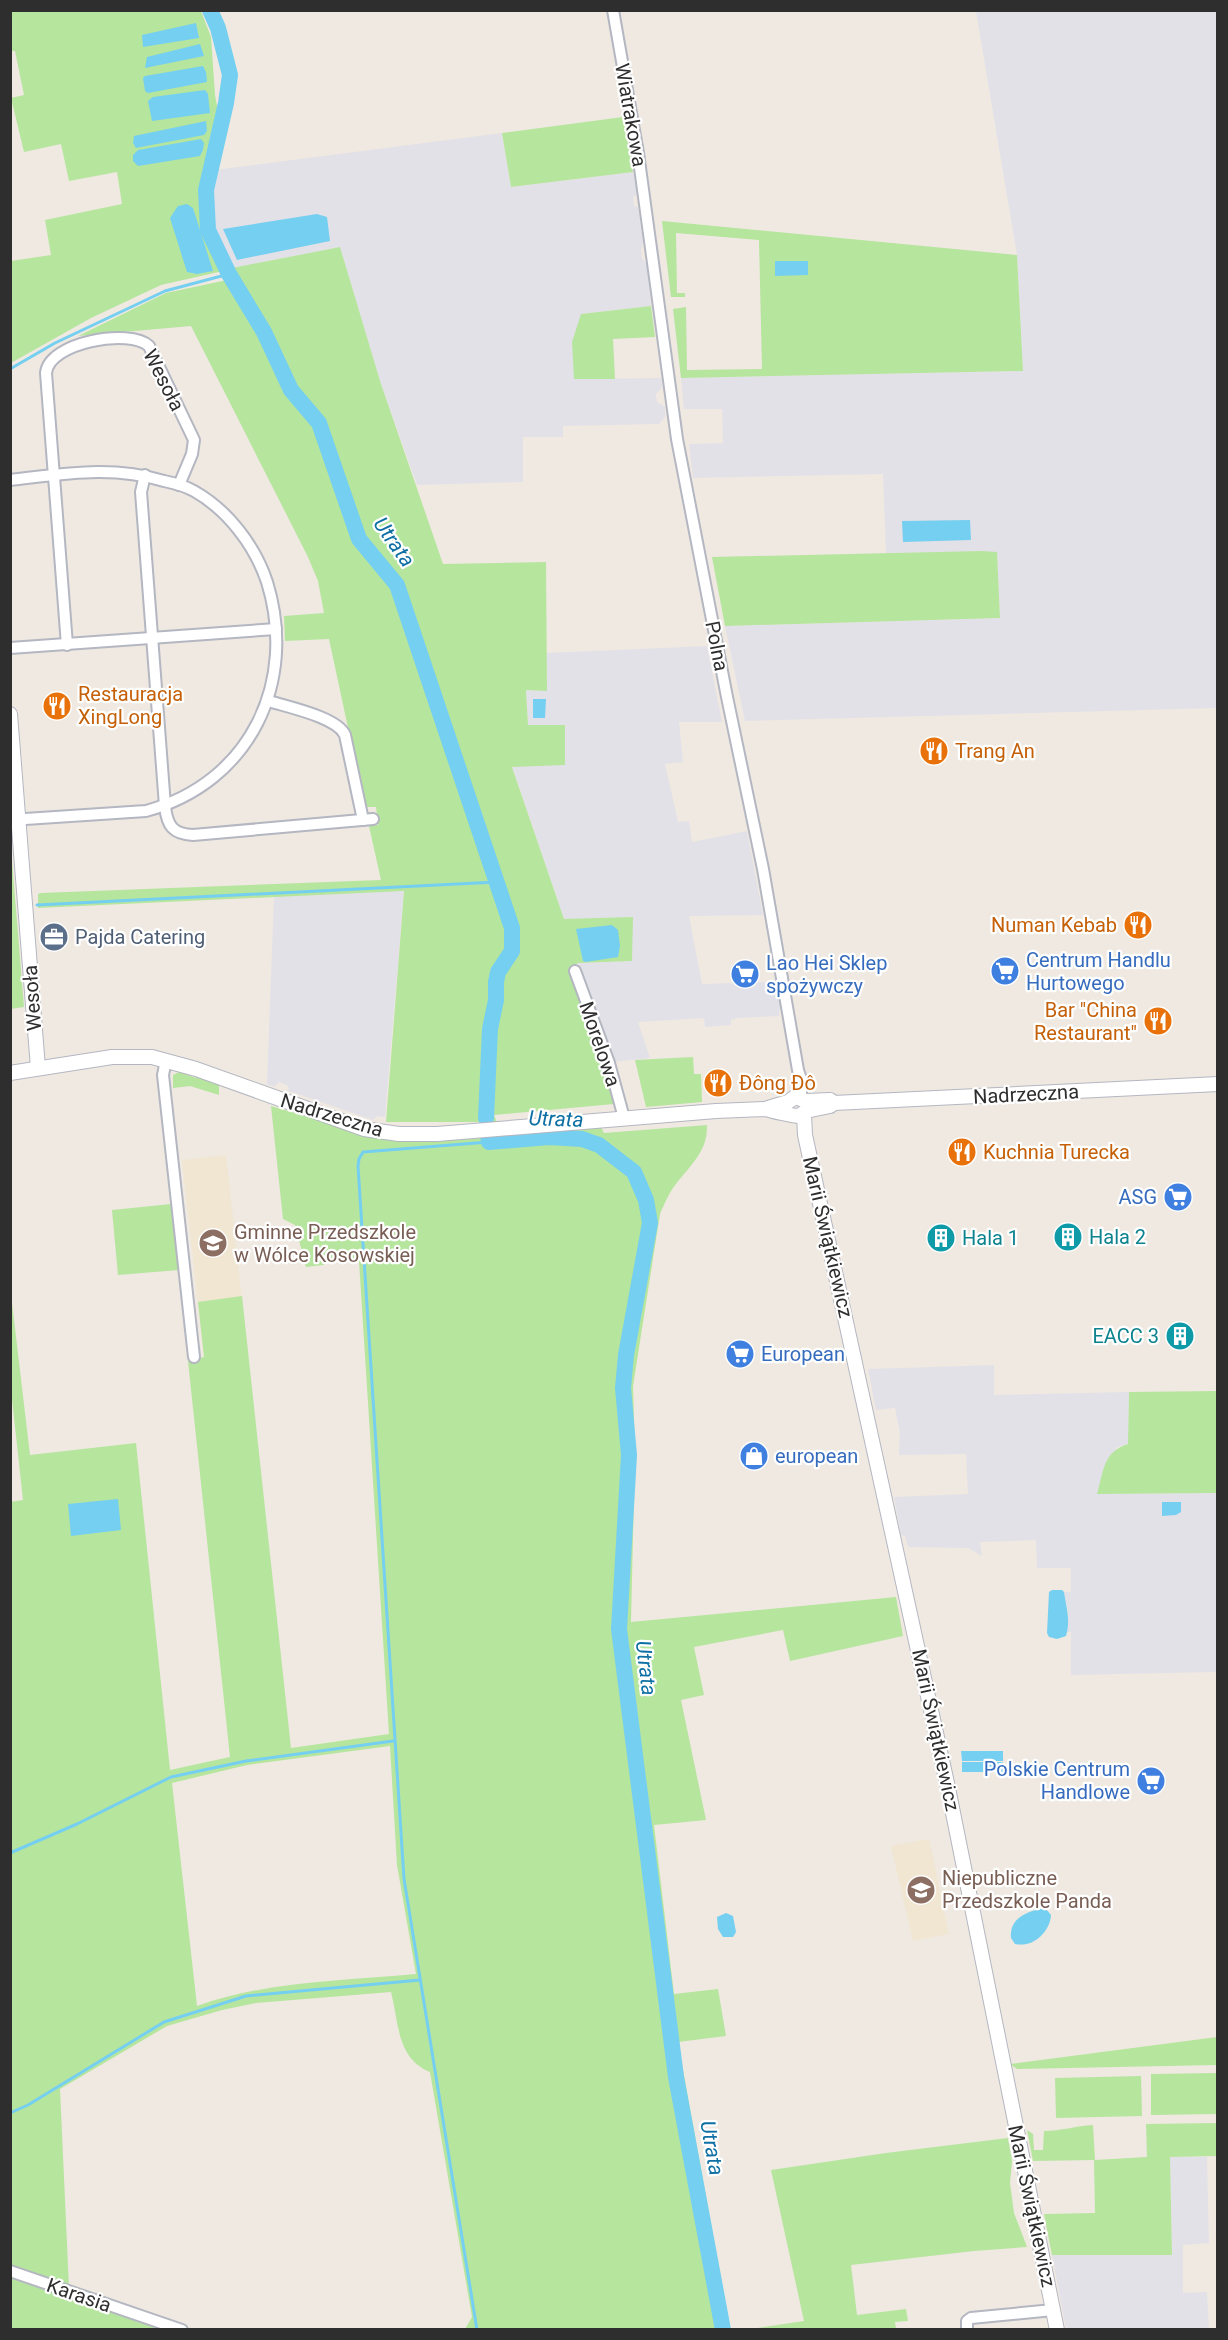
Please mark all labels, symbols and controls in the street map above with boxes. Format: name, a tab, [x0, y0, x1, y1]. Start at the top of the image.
street label: Wiatrakowa	[610, 61, 652, 169]
street label: Wesoła	[138, 345, 190, 415]
water label: Utrata	[368, 513, 420, 571]
street label: Polna	[700, 619, 734, 673]
place label: Restauracja XingLong	[78, 682, 183, 729]
restaurant icon: Restauracja XingLong	[41, 690, 73, 722]
restaurant icon: Trang An	[918, 735, 950, 767]
place label: Trang An	[955, 739, 1035, 763]
restaurant icon: Numan Kebab	[1122, 909, 1154, 941]
place label: Numan Kebab	[991, 913, 1117, 937]
office icon: Pajda Catering	[38, 921, 70, 953]
place label: Pajda Catering	[75, 925, 205, 949]
place label: Centrum Handlu Hurtowego	[1026, 948, 1171, 995]
place label: Lao Hei Sklep spożywczy	[766, 951, 887, 998]
supermarket icon: Centrum Handlu Hurtowego	[989, 955, 1021, 987]
supermarket icon: Lao Hei Sklep spożywczy	[729, 958, 761, 990]
street label: Wesoła	[18, 964, 46, 1032]
street label: Morelowa	[574, 998, 626, 1090]
place label: Bar "China Restaurant"	[1034, 998, 1137, 1045]
restaurant icon: Bar "China Restaurant"	[1142, 1005, 1174, 1037]
restaurant icon: Đông Đô	[702, 1067, 734, 1099]
place label: Đông Đô	[739, 1071, 816, 1095]
street label: Nadrzeczna	[972, 1079, 1080, 1109]
street label: Nadrzeczna	[278, 1088, 386, 1142]
water label: Utrata	[528, 1106, 584, 1132]
restaurant icon: Kuchnia Turecka	[946, 1136, 978, 1168]
place label: Kuchnia Turecka	[983, 1140, 1130, 1164]
street label: Marii Świątkiewicz	[798, 1154, 858, 1320]
supermarket icon: ASG	[1162, 1181, 1194, 1213]
place label: ASG	[1118, 1185, 1157, 1209]
place label: Gminne Przedszkole w Wólce Kosowskiej	[234, 1220, 416, 1267]
building icon: Hala 2	[1052, 1221, 1084, 1253]
building icon: Hala 1	[925, 1222, 957, 1254]
place label: Hala 2	[1089, 1225, 1146, 1249]
place label: Hala 1	[962, 1226, 1019, 1250]
school or university icon: Gminne Przedszkole w Wólce Kosowskiej	[197, 1227, 229, 1259]
building icon: EACC 3	[1164, 1320, 1196, 1352]
place label: EACC 3	[1092, 1324, 1159, 1348]
supermarket icon: European	[724, 1338, 756, 1370]
place label: European	[761, 1342, 845, 1366]
shop icon: european	[738, 1440, 770, 1472]
place label: european	[775, 1444, 858, 1468]
water label: Utrata	[631, 1639, 661, 1697]
street label: Marii Świątkiewicz	[907, 1647, 965, 1813]
place label: Polskie Centrum Handlowe	[984, 1757, 1130, 1804]
supermarket icon: Polskie Centrum Handlowe	[1135, 1765, 1167, 1797]
place label: Niepubliczne Przedszkole Panda	[942, 1866, 1112, 1913]
school or university icon: Niepubliczne Przedszkole Panda	[905, 1874, 937, 1906]
water label: Utrata	[695, 2119, 729, 2177]
street label: Marii Świątkiewicz	[1003, 2123, 1061, 2289]
street label: Karasia	[44, 2273, 114, 2317]

